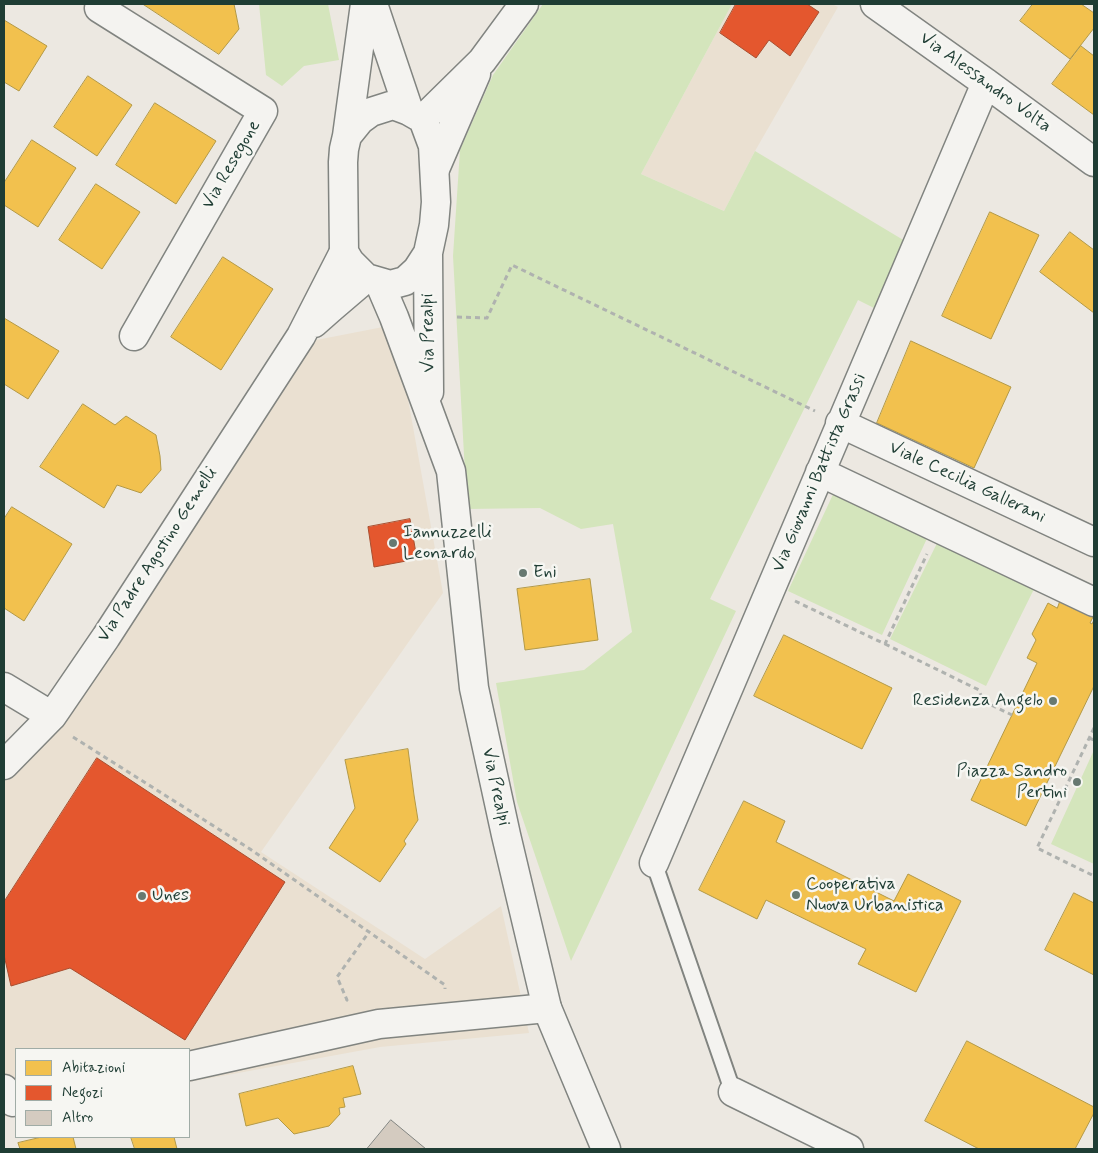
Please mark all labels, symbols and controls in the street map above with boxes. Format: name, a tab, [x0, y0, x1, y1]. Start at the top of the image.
street label: Via Alessandro Volta	[915, 28, 1055, 138]
street label: Via Resegone	[198, 117, 266, 213]
street label: Via Prealpi	[418, 293, 440, 373]
street label: Via Giovanni Battista Grassi	[768, 370, 872, 576]
street label: Viale Cecilia Gallerani	[885, 437, 1049, 529]
street label: Via Padre Agostino Gemelli	[93, 464, 223, 646]
place label: Iannuzzelli Leonardo	[403, 522, 492, 564]
marker: Iannuzzelli Leonardo	[387, 537, 399, 549]
place label: Eni	[533, 562, 557, 584]
marker: Eni	[517, 567, 529, 579]
place label: Residenza Angelo	[913, 690, 1043, 712]
marker: Residenza Angelo	[1047, 695, 1059, 707]
street label: Via Prealpi	[476, 746, 514, 828]
place label: Piazza Sandro Pertini	[957, 761, 1067, 804]
marker: Piazza Sandro Pertini	[1071, 776, 1083, 788]
place label: Cooperativa Nuova Urbanistica	[806, 874, 944, 916]
place label: Unes	[152, 885, 189, 907]
marker: Cooperativa Nuova Urbanistica	[790, 889, 802, 901]
marker: Unes	[136, 890, 148, 902]
legend	[15, 1048, 190, 1138]
text: Abitazioni	[62, 1058, 125, 1078]
text: Negozi	[62, 1083, 103, 1103]
text: Altro	[62, 1108, 93, 1128]

